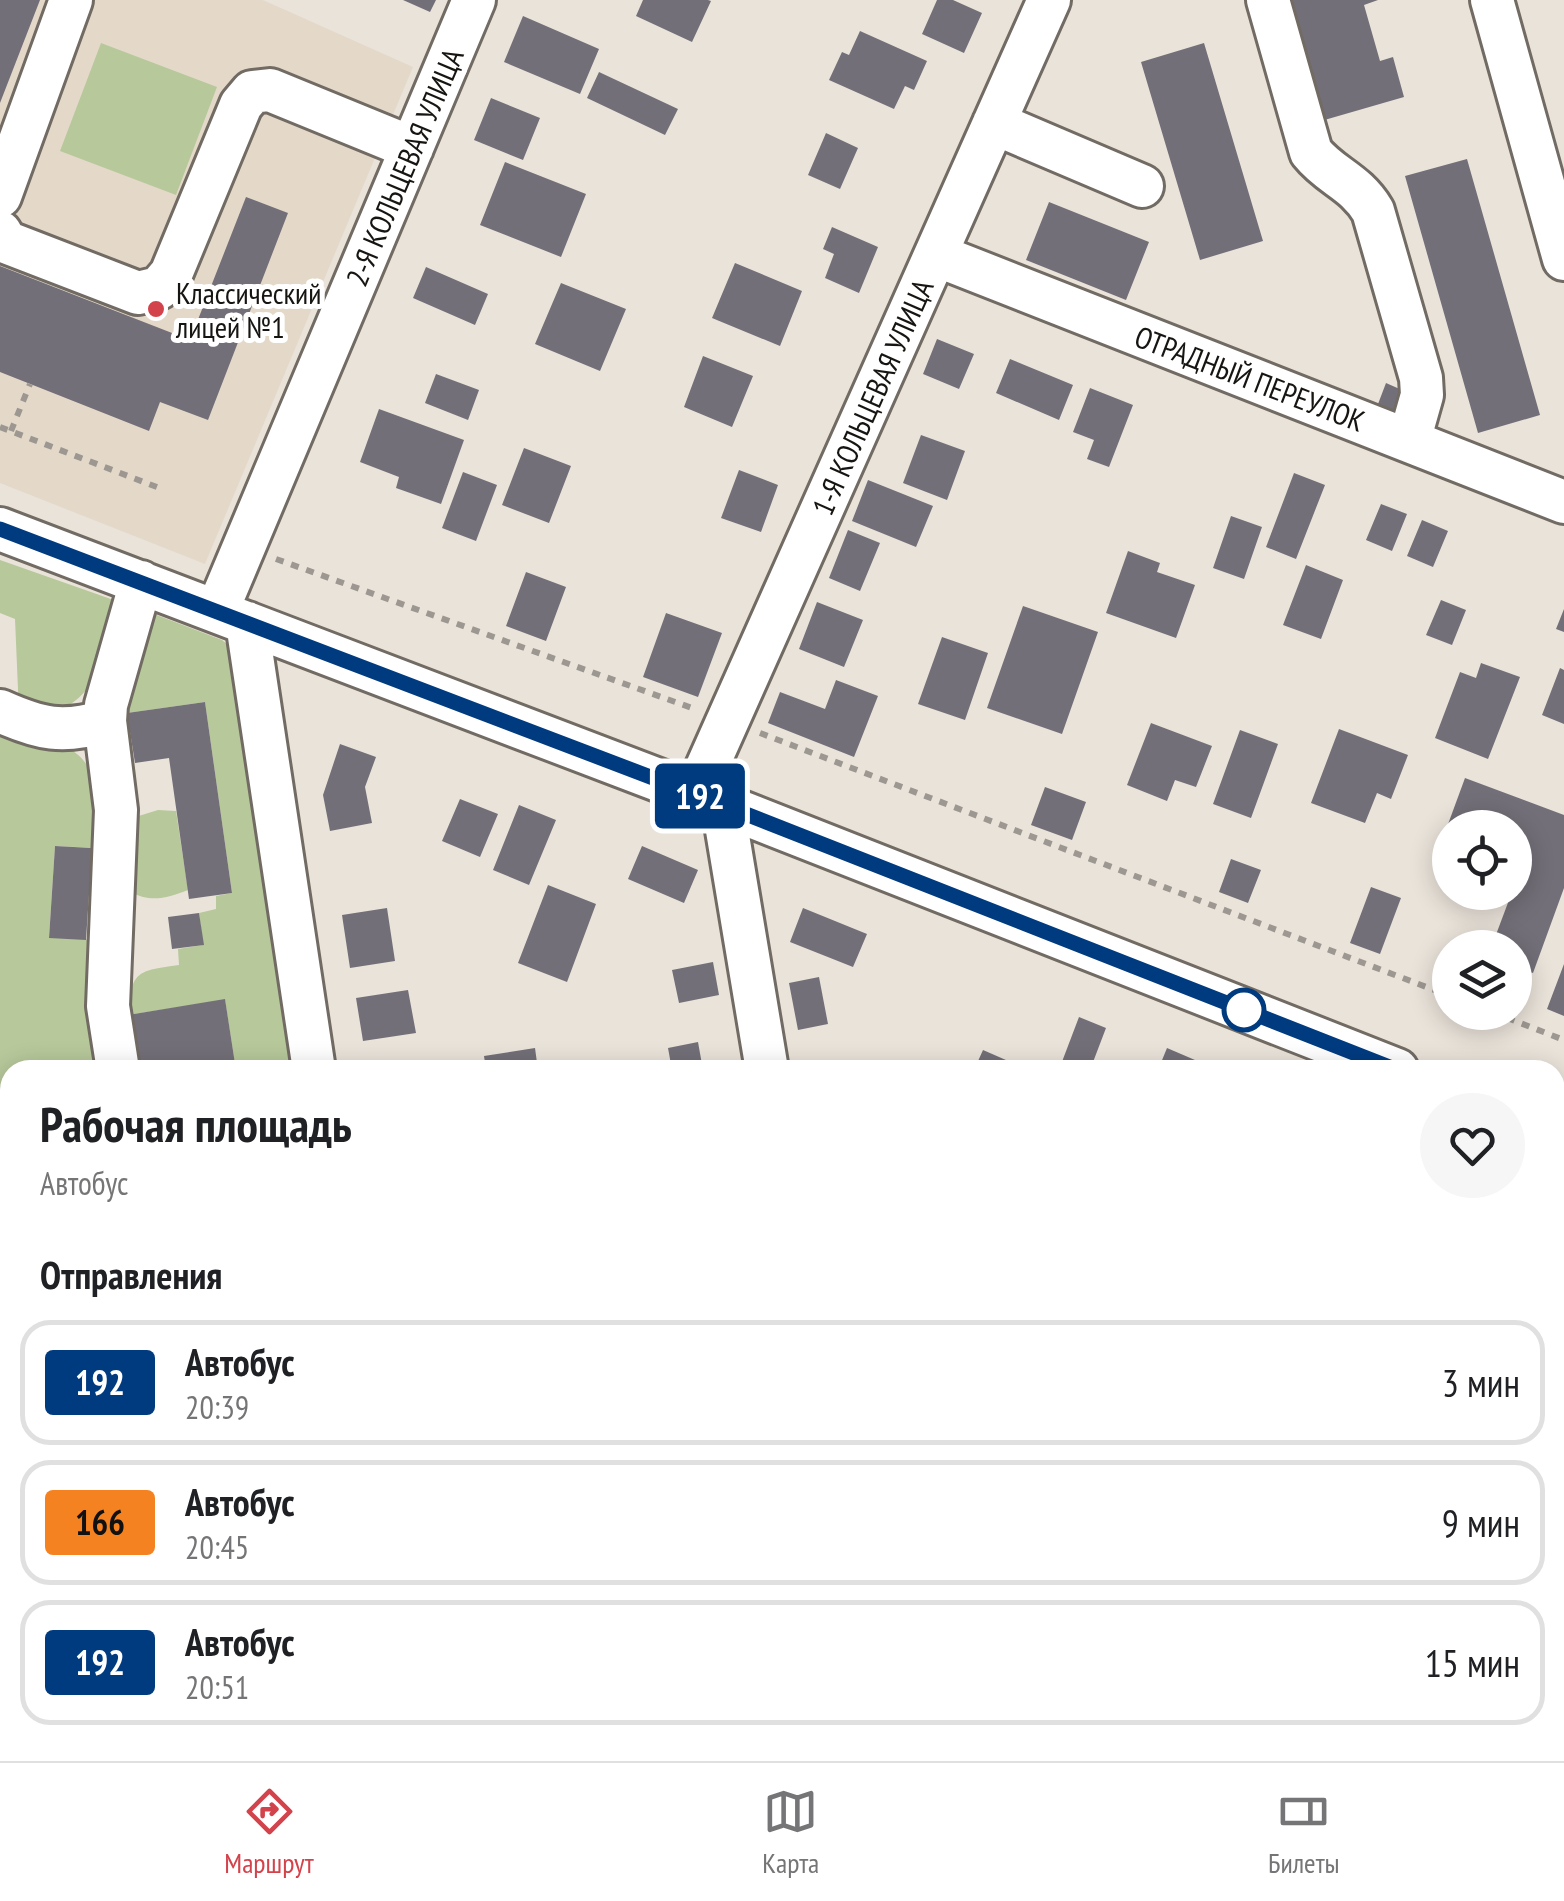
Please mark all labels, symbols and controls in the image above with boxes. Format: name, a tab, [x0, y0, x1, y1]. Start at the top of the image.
street label: 2-Я КОЛЬЦЕВАЯ УЛИЦА	[336, 42, 472, 292]
street label: 1-Я КОЛЬЦЕВАЯ УЛИЦА	[802, 272, 942, 521]
place label: Классический лицей №1	[175, 273, 321, 346]
marker: Классический лицей №1	[145, 298, 167, 320]
street label: ОТРАДНЫЙ ПЕРЕУЛОК	[1130, 316, 1371, 440]
line badge: 192	[642, 764, 758, 828]
text: 192	[675, 773, 725, 819]
map controls	[1432, 810, 1532, 1030]
button: locate	[1432, 810, 1532, 910]
button: layers	[1432, 930, 1532, 1030]
unlabelled marker	[1223, 989, 1265, 1031]
text: Рабочая площадь	[40, 1093, 352, 1155]
button: heart	[1420, 1093, 1525, 1198]
text: Автобус	[40, 1162, 128, 1204]
text: Отправления	[40, 1250, 222, 1299]
text: Автобус	[185, 1337, 295, 1386]
text: 3 мин	[1442, 1358, 1520, 1407]
text: 192	[75, 1359, 125, 1405]
text: 20:39	[185, 1386, 249, 1428]
text: Автобус	[185, 1477, 295, 1526]
text: 9 мин	[1442, 1498, 1520, 1547]
text: 166	[75, 1499, 125, 1545]
text: 20:45	[185, 1526, 249, 1568]
text: Автобус	[185, 1617, 295, 1666]
text: 15 мин	[1425, 1638, 1520, 1687]
text: 192	[75, 1639, 125, 1685]
text: 20:51	[185, 1666, 249, 1708]
tab: Маршрут	[224, 1784, 314, 1881]
tab: Карта	[762, 1784, 819, 1881]
tab: Билеты	[1268, 1784, 1340, 1881]

